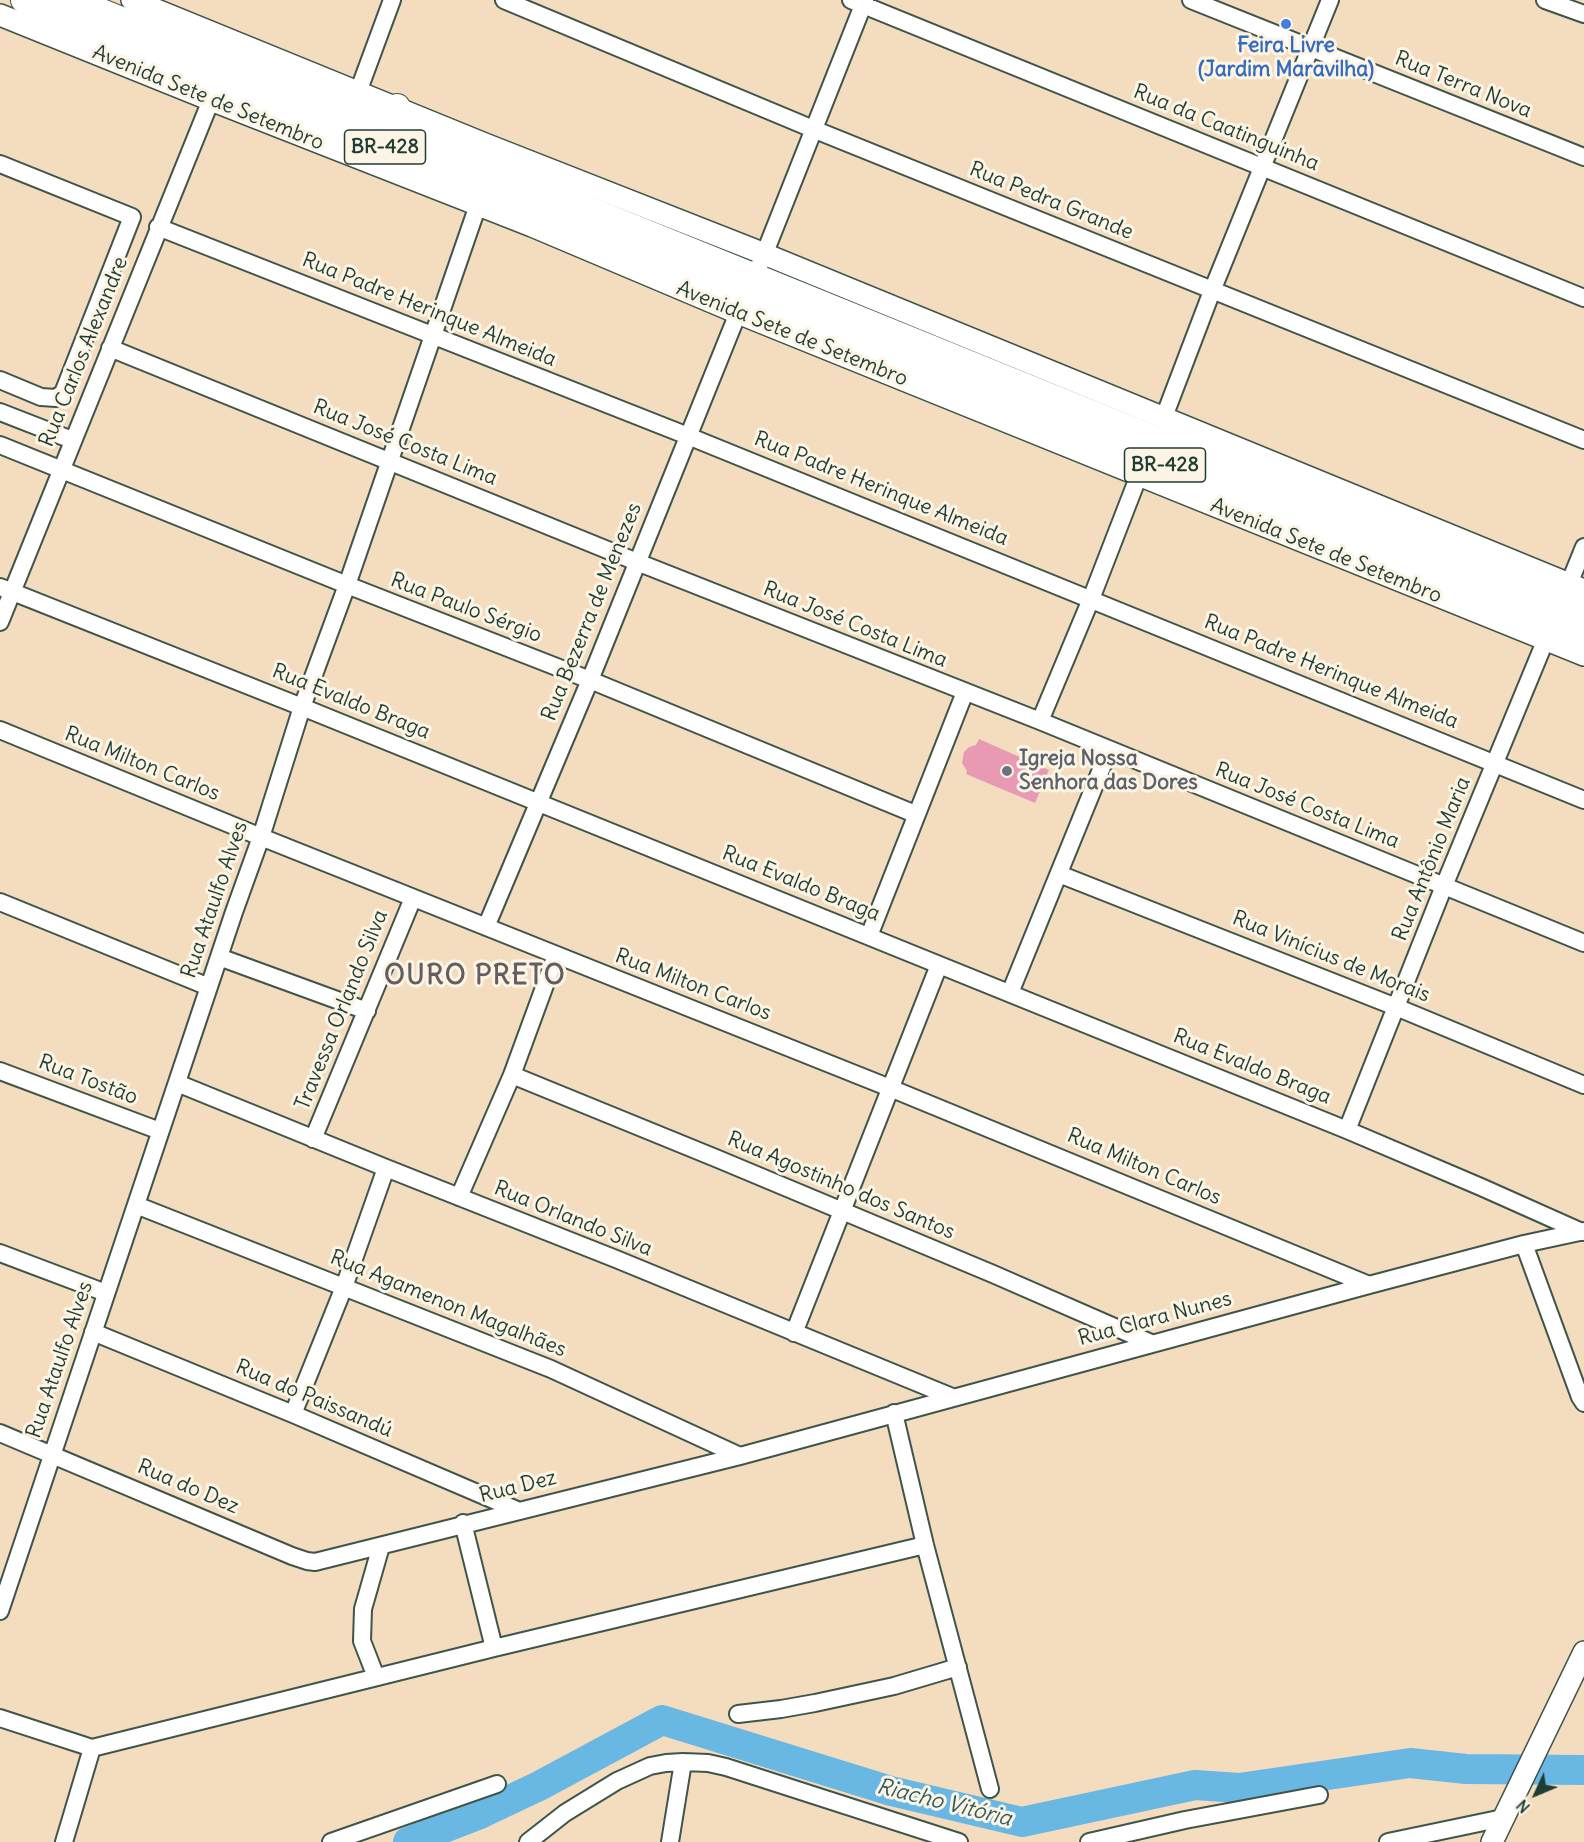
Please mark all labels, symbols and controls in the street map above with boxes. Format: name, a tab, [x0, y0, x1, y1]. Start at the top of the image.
marker: Feira Livre (Jardim Maravilha)	[1279, 17, 1293, 31]
place label: Feira Livre (Jardim Maravilha)	[1198, 33, 1374, 83]
street label: Avenida Sete de Setembro	[89, 40, 327, 156]
street label: Rua Terra Nova	[1391, 46, 1535, 124]
street label: Rua da Caatinguinha	[1129, 79, 1323, 177]
road number: BR-428	[344, 130, 426, 164]
street label: Rua Pedra Grande	[965, 157, 1137, 245]
street label: Rua Padre Herinque Almeida	[298, 247, 560, 373]
street label: Rua Carlos Alexandre	[34, 253, 134, 451]
street label: Avenida Sete de Setembro	[673, 276, 911, 392]
street label: Rua José Costa Lima	[309, 395, 501, 491]
street label: Rua Padre Herinque Almeida	[750, 426, 1012, 552]
road number: BR-428	[1124, 448, 1206, 482]
street label: Avenida Sete de Setembro	[1207, 493, 1445, 609]
street label: Rua Bezerra de Menezes	[537, 499, 647, 725]
street label: Rua Paulo Sérgio	[387, 568, 545, 648]
street label: Rua José Costa Lima	[759, 577, 951, 673]
street label: Rua Padre Herinque Almeida	[1200, 609, 1462, 735]
street label: Rua Evaldo Braga	[268, 659, 434, 745]
street label: Rua Milton Carlos	[61, 721, 223, 807]
place label: Igreja Nossa Senhora das Dores	[1019, 746, 1198, 796]
street label: Rua José Costa Lima	[1211, 758, 1403, 854]
marker: Igreja Nossa Senhora das Dores	[1000, 764, 1014, 778]
street label: Rua Antônio Maria	[1388, 773, 1476, 945]
street label: Rua Ataulfo Alves	[176, 818, 254, 982]
street label: Rua Evaldo Braga	[718, 841, 884, 927]
street label: Travessa Orlando Silva	[290, 906, 394, 1114]
street label: Rua Vinícius de Morais	[1228, 906, 1434, 1008]
street label: Rua Milton Carlos	[611, 944, 775, 1026]
district label: OURO PRETO	[384, 960, 566, 992]
street label: Rua Evaldo Braga	[1169, 1024, 1335, 1110]
street label: Rua Tostão	[35, 1050, 141, 1110]
street label: Rua Milton Carlos	[1063, 1123, 1225, 1211]
street label: Rua Agostinho dos Santos	[724, 1127, 958, 1245]
street label: Rua Orlando Silva	[490, 1176, 656, 1262]
street label: Rua Agamenon Magalhães	[326, 1245, 570, 1363]
street label: Rua Ataulfo Alves	[21, 1278, 99, 1442]
street label: Rua Clara Nunes	[1075, 1286, 1235, 1352]
street label: Rua do Paissandú	[232, 1355, 396, 1443]
street label: Rua do Dez	[133, 1454, 243, 1520]
street label: Rua Dez	[477, 1465, 559, 1509]
north arrow	[1506, 1764, 1566, 1824]
water label: Riacho Vitória	[874, 1774, 1014, 1832]
text: N	[1512, 1796, 1534, 1817]

